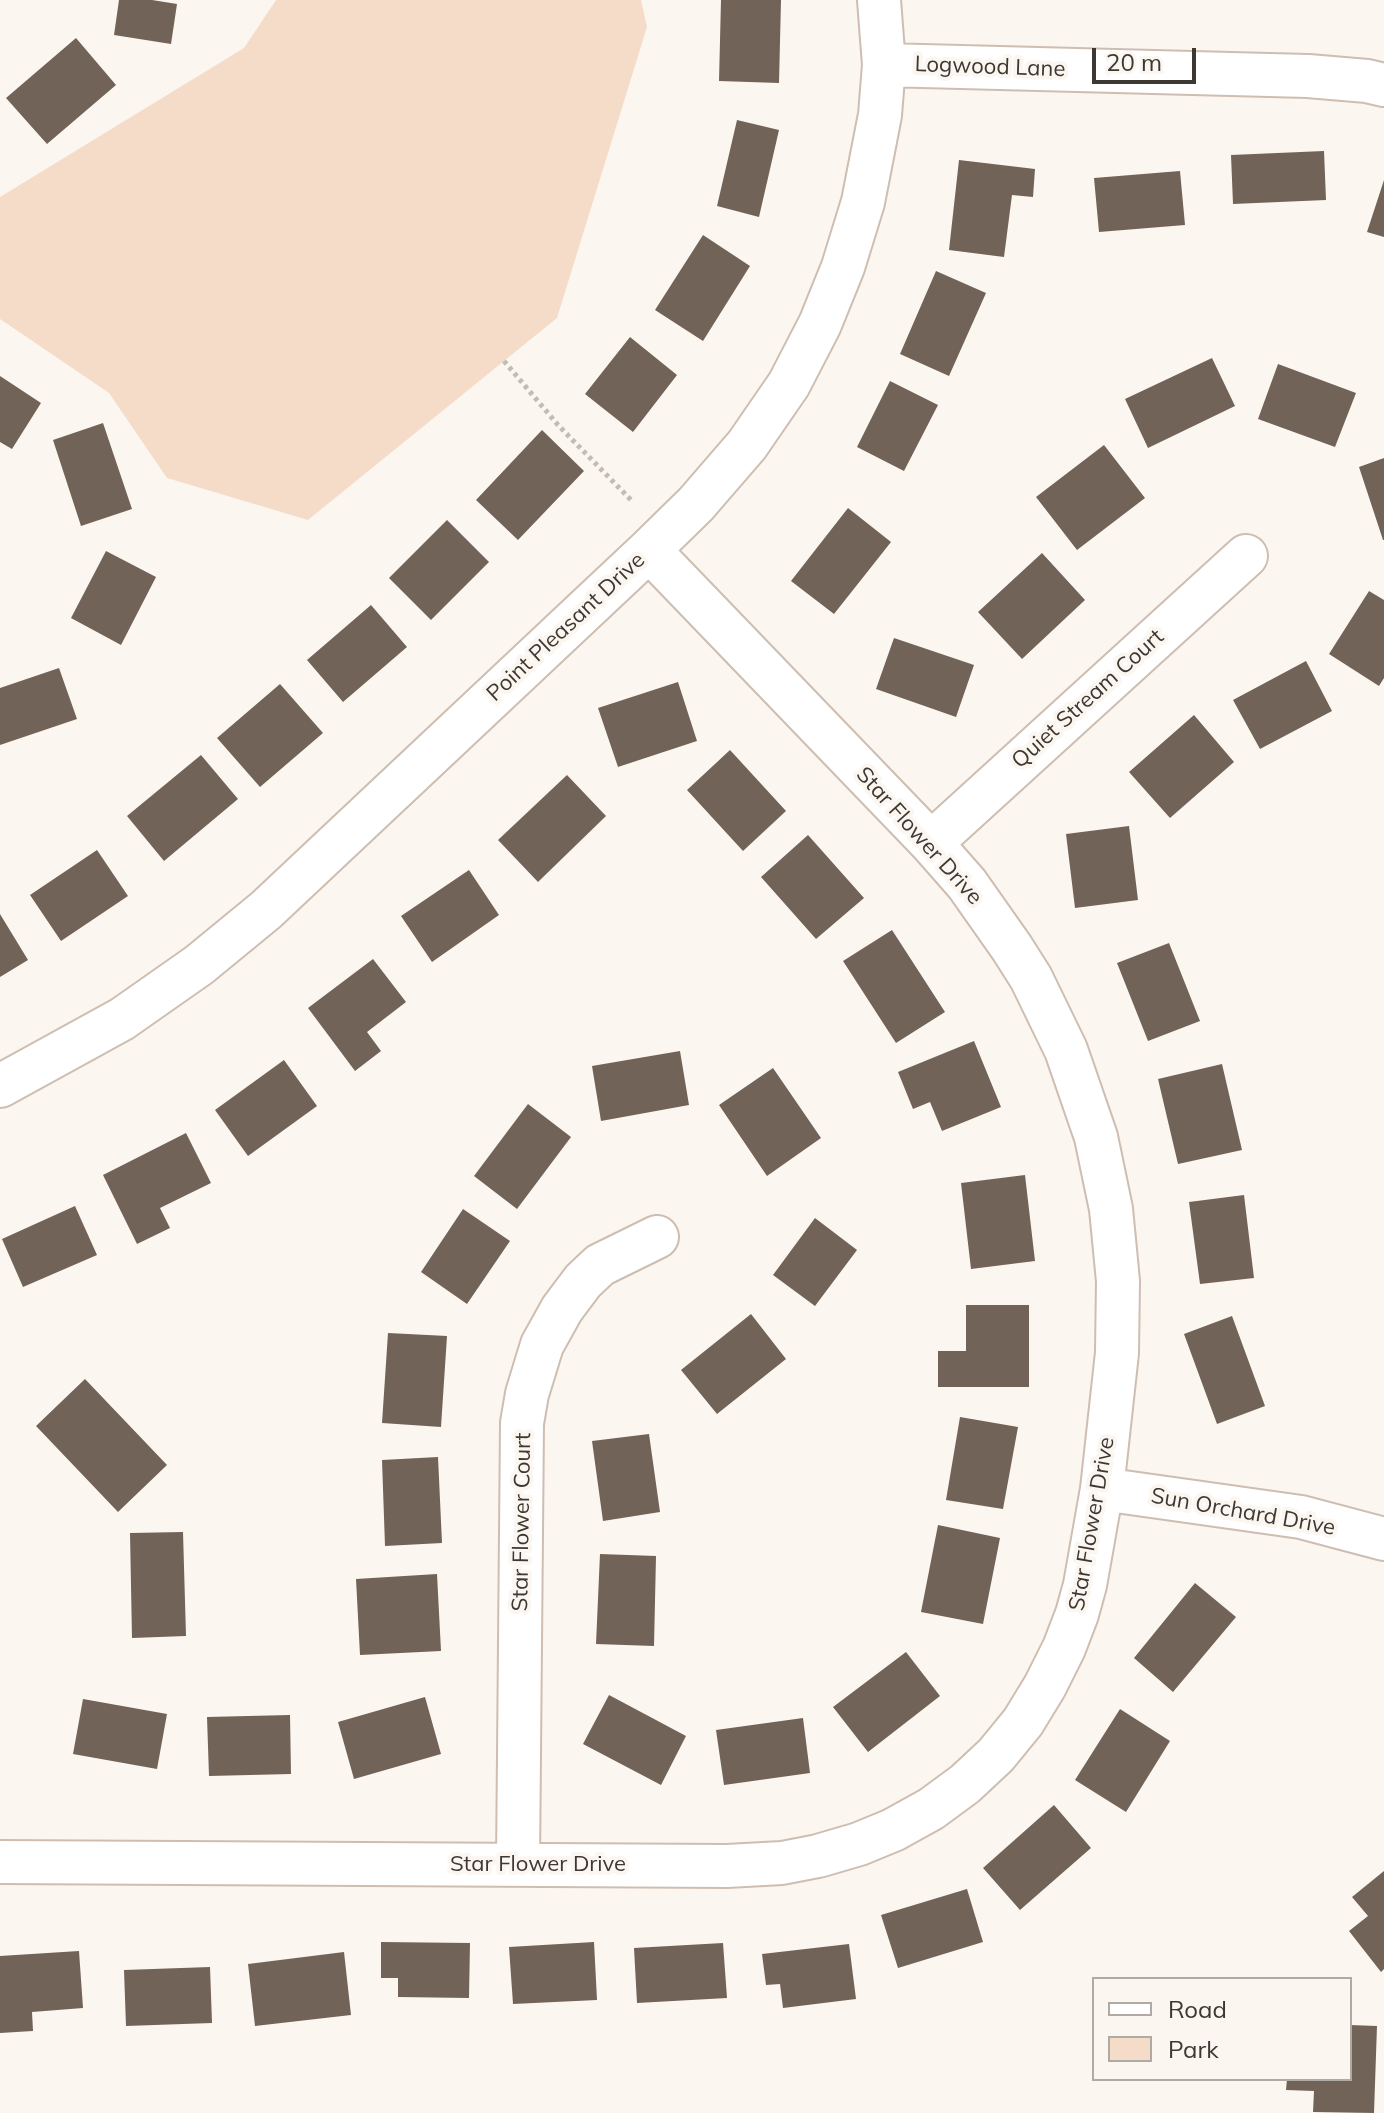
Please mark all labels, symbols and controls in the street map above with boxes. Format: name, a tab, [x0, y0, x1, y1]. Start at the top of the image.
scale bar	[1096, 32, 1200, 82]
text: 20 m	[1106, 47, 1162, 77]
street label: Logwood Lane	[914, 51, 1066, 83]
street label: Point Pleasant Drive	[482, 547, 650, 707]
street label: Quiet Stream Court	[1007, 624, 1169, 774]
street label: Star Flower Drive	[850, 762, 988, 910]
street label: Star Flower Court	[507, 1432, 537, 1612]
street label: Star Flower Drive	[1064, 1435, 1120, 1613]
street label: Sun Orchard Drive	[1149, 1483, 1337, 1541]
street label: Star Flower Drive	[450, 1851, 626, 1877]
legend	[1092, 1977, 1352, 2081]
text: Road	[1168, 1994, 1227, 2024]
text: Park	[1168, 2034, 1219, 2064]

